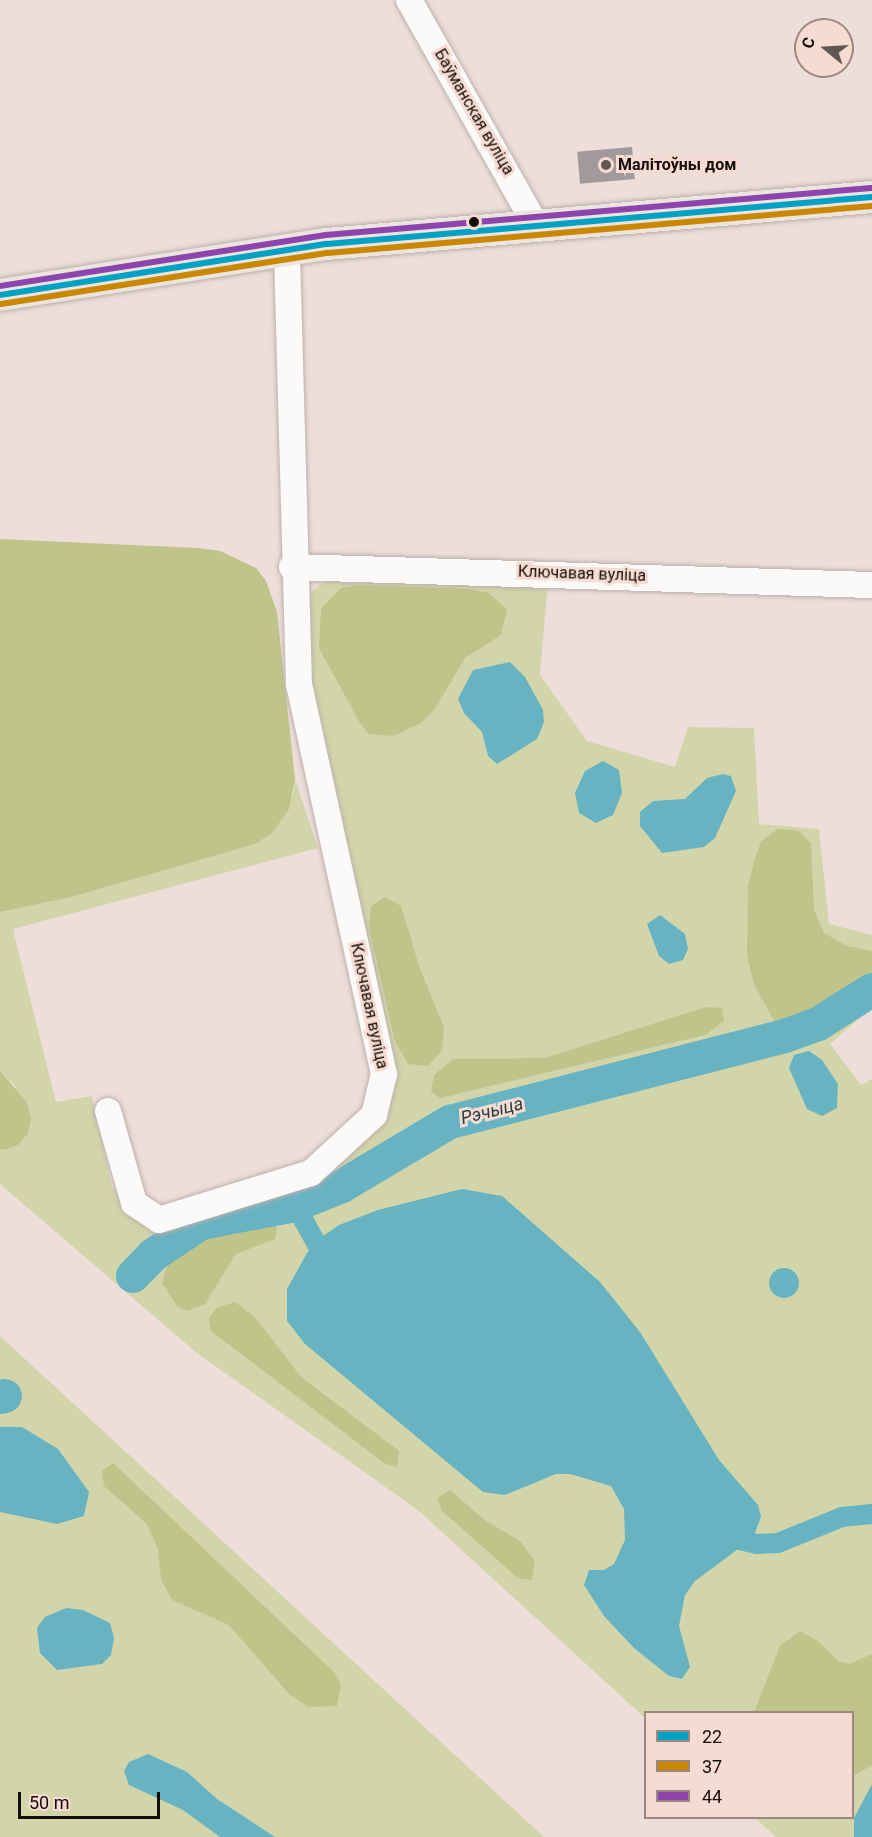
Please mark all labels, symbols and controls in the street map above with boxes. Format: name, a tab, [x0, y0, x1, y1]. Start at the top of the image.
north arrow	[794, 18, 854, 78]
text: С	[798, 35, 819, 51]
street label: Баўманская вуліца	[430, 46, 518, 178]
place label: Малітоўны дом	[618, 155, 736, 175]
marker: Малітоўны дом	[599, 158, 613, 172]
unlabelled marker	[468, 216, 480, 228]
street label: Ключавая вуліца	[518, 562, 646, 586]
street label: Ключавая вуліца	[346, 941, 392, 1071]
water label: Рэчыца	[459, 1093, 525, 1129]
legend	[644, 1711, 854, 1819]
text: 22	[702, 1726, 722, 1747]
text: 37	[702, 1756, 722, 1777]
scale bar	[21, 1780, 164, 1818]
text: 44	[702, 1786, 722, 1807]
text: 50 m	[29, 1792, 69, 1813]

